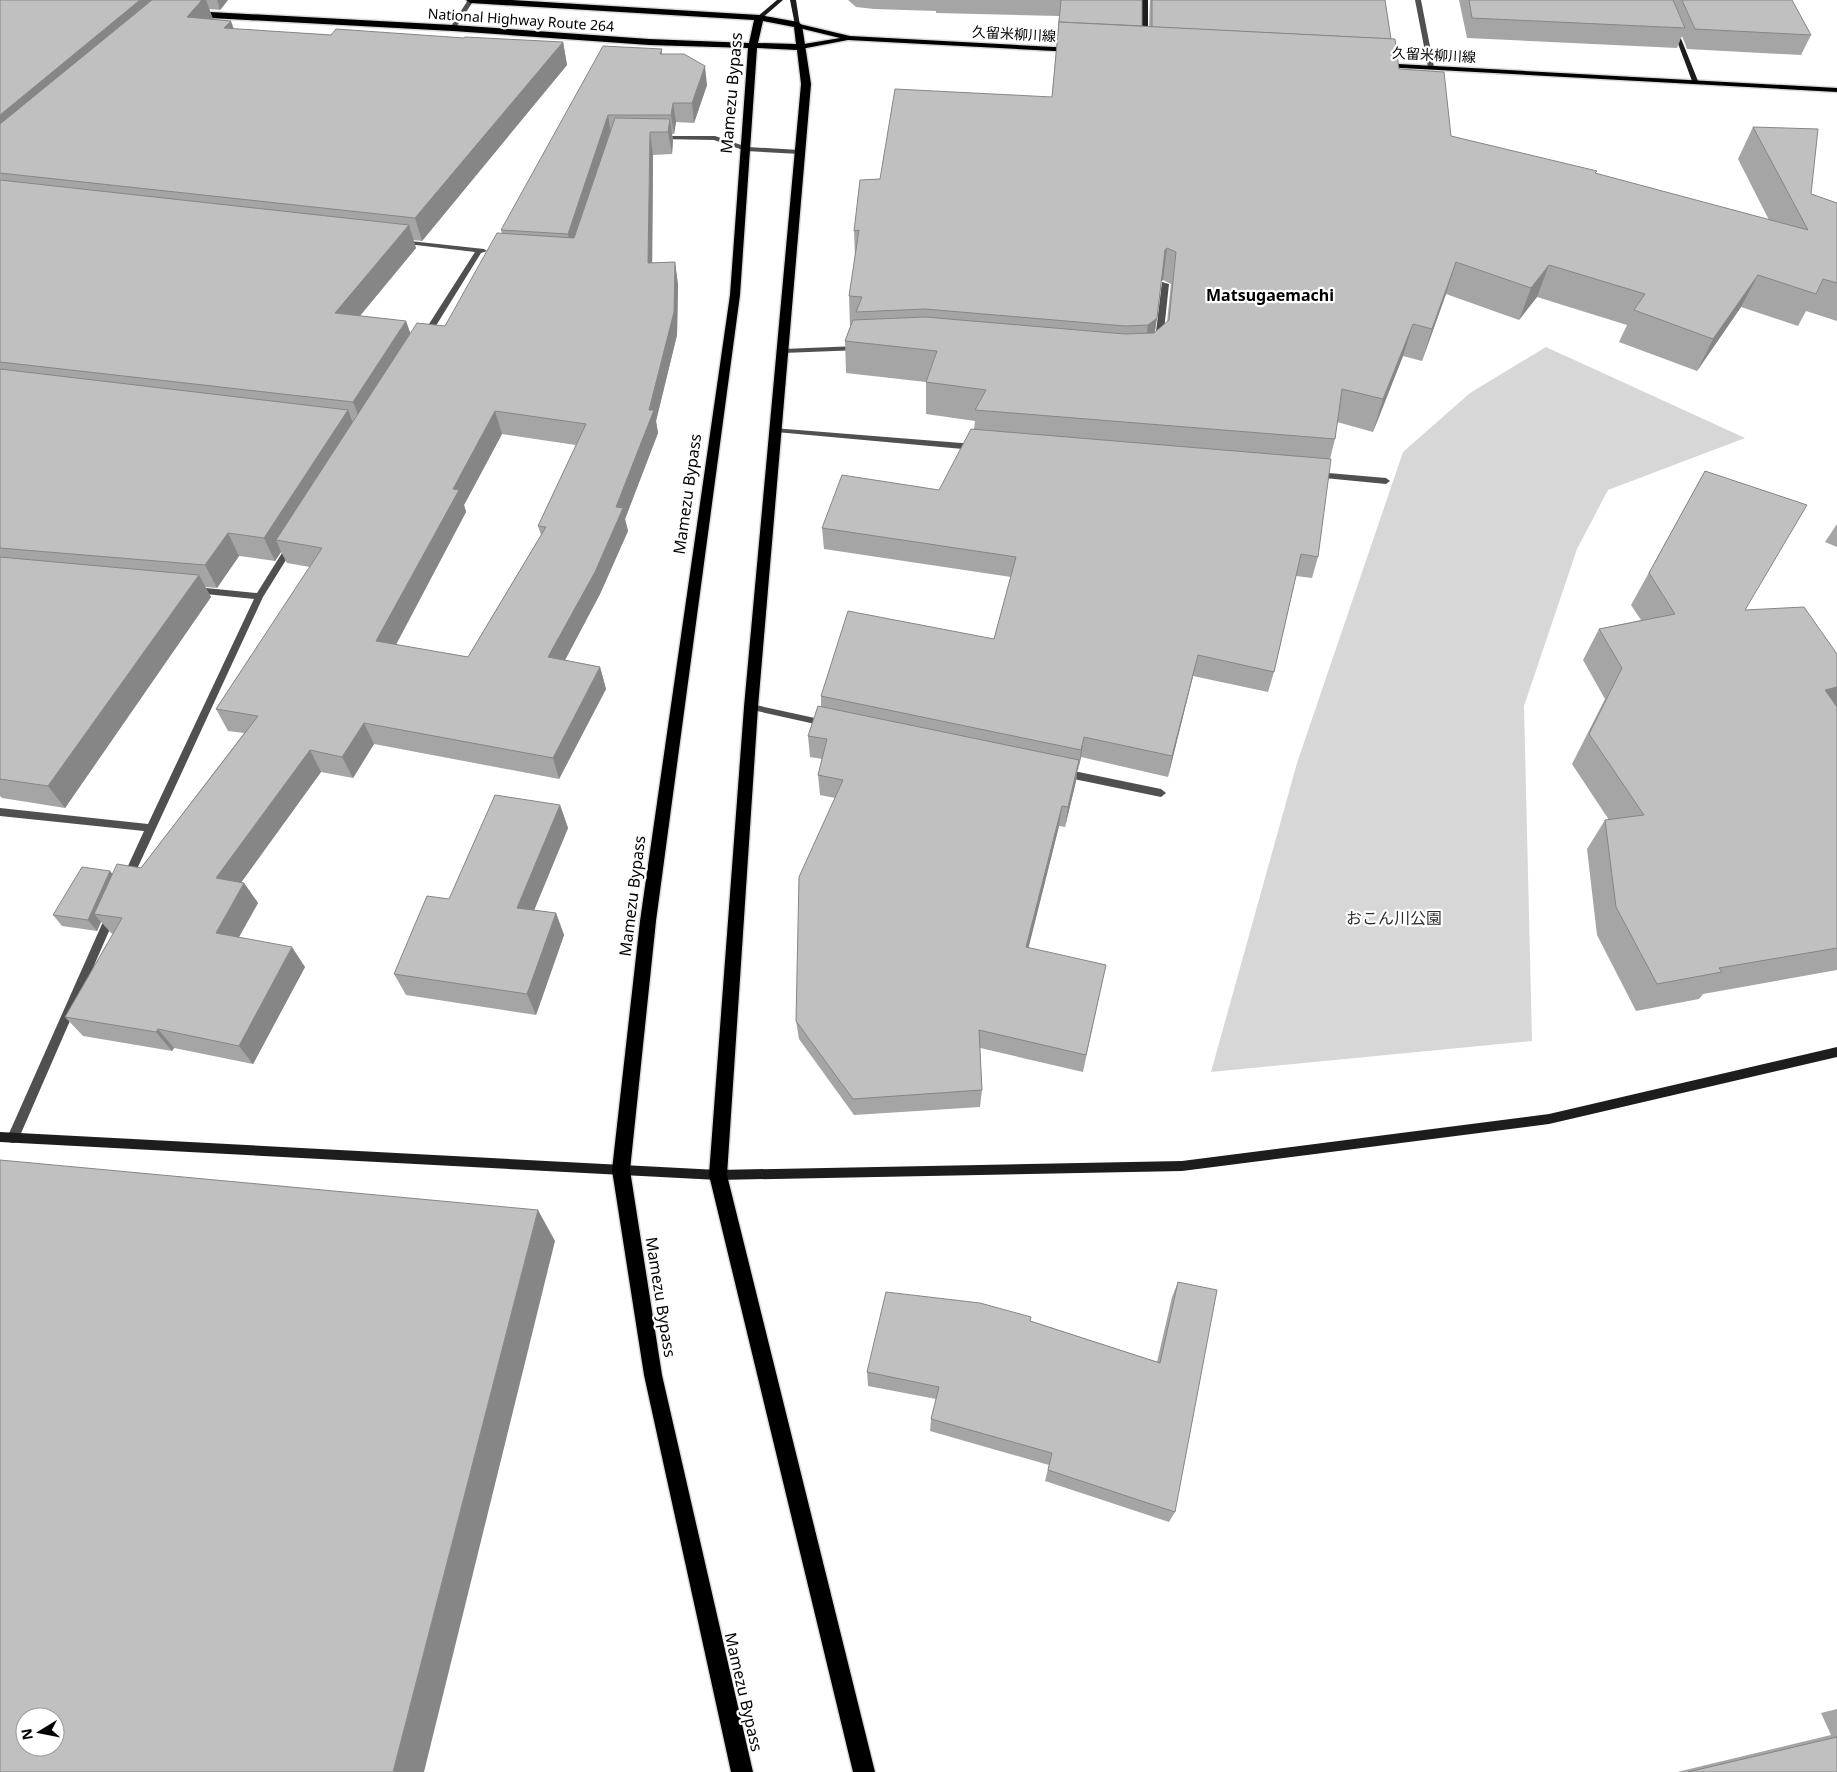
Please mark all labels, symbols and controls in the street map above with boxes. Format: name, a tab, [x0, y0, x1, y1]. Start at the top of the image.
street label: National Highway Route 264	[427, 4, 615, 35]
street label: 久留米柳川線	[972, 22, 1056, 45]
street label: Mamezu Bypass	[715, 31, 747, 155]
street label: 久留米柳川線	[1392, 43, 1476, 66]
district label: Matsugaemachi	[1206, 284, 1334, 306]
street label: Mamezu Bypass	[668, 432, 706, 556]
street label: Mamezu Bypass	[614, 834, 650, 958]
park label: おこん川公園	[1346, 907, 1442, 929]
street label: Mamezu Bypass	[641, 1235, 681, 1359]
street label: Mamezu Bypass	[720, 1630, 768, 1754]
north arrow	[15, 1707, 65, 1757]
text: N	[16, 1727, 37, 1742]

